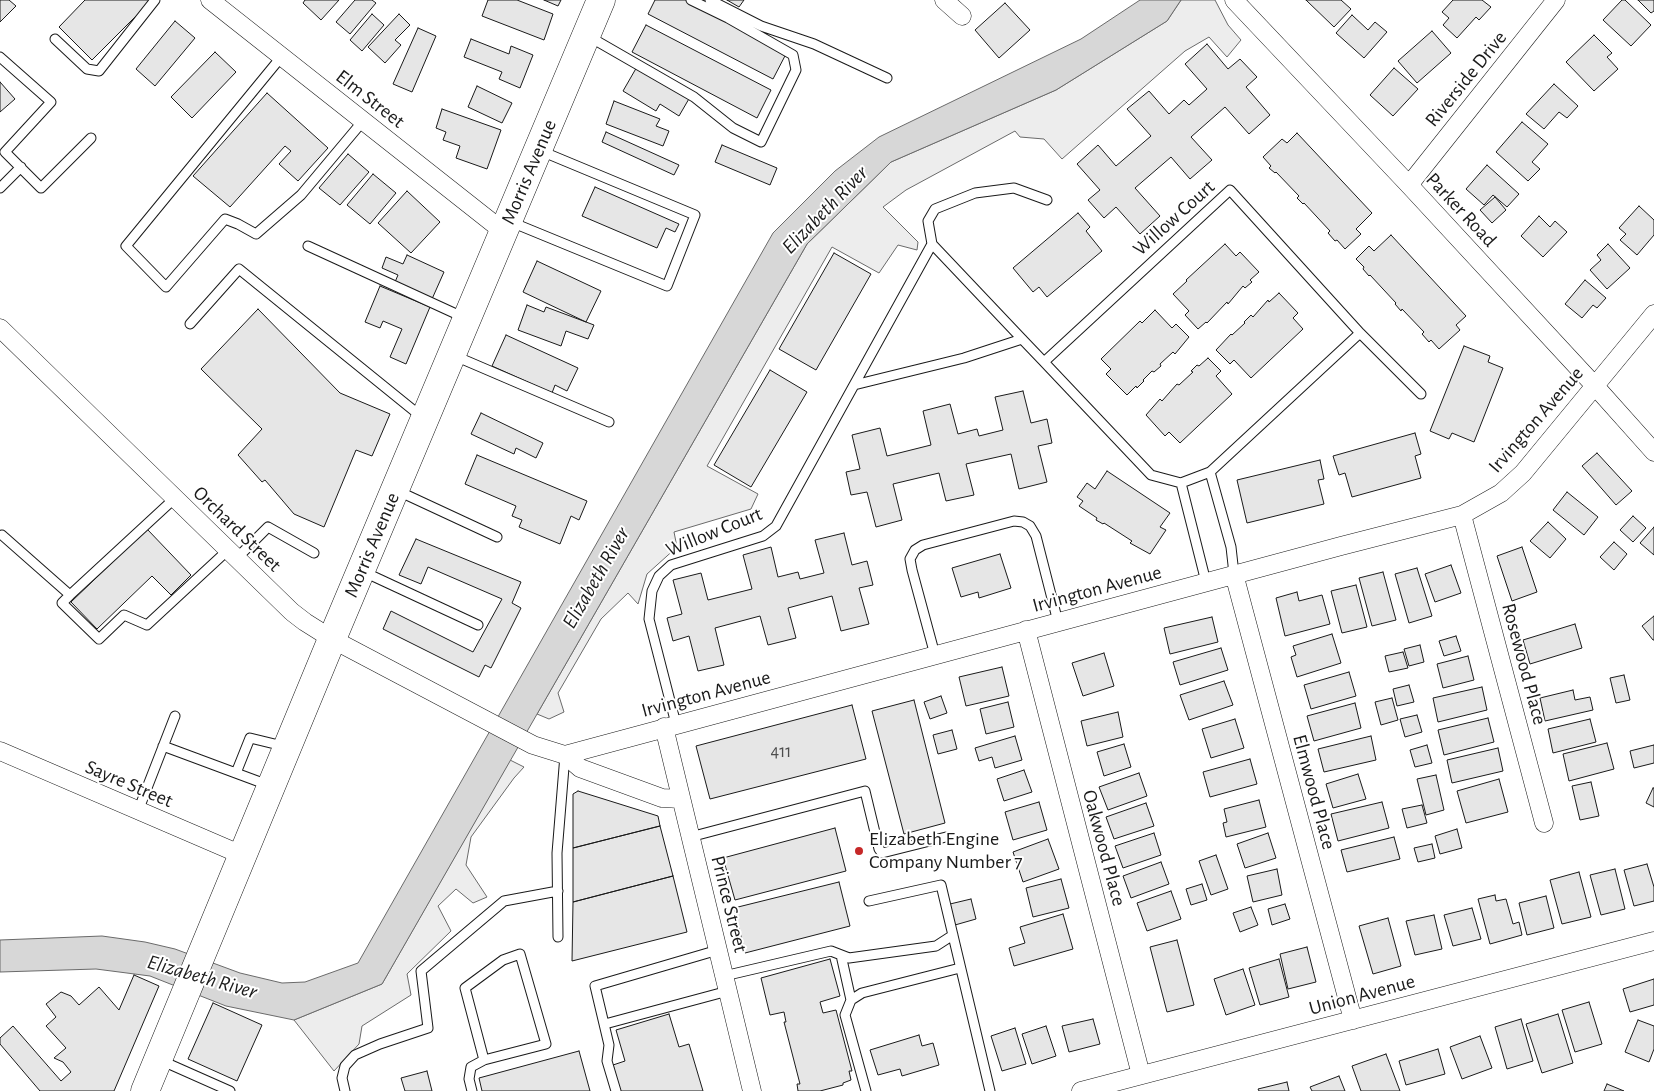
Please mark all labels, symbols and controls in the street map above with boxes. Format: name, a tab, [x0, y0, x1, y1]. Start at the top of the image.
street label: Riverside Drive	[1420, 26, 1512, 132]
street label: Elm Street	[331, 65, 409, 133]
street label: Morris Avenue	[496, 116, 562, 228]
water label: Elizabeth River	[777, 161, 873, 259]
street label: Parker Road	[1421, 168, 1501, 252]
street label: Willow Court	[1128, 175, 1220, 261]
street label: Irvington Avenue	[1483, 362, 1589, 478]
street label: Orchard Street	[188, 481, 286, 577]
street label: Morris Avenue	[339, 489, 405, 601]
street label: Willow Court	[662, 502, 766, 562]
water label: Elizabeth River	[557, 523, 635, 633]
street label: Irvington Avenue	[1030, 560, 1164, 618]
street label: Rosewood Place	[1496, 601, 1552, 727]
street label: Irvington Avenue	[639, 665, 773, 723]
street label: Elmwood Place	[1287, 732, 1341, 852]
house number: 411	[770, 741, 792, 763]
street label: Sayre Street	[82, 755, 176, 813]
street label: Oakwood Place	[1077, 787, 1131, 909]
place label: Elizabeth Engine Company Number 7	[869, 827, 1023, 874]
marker: Elizabeth Engine Company Number 7	[853, 845, 865, 857]
street label: Prince Street	[705, 853, 753, 955]
water label: Elizabeth River	[144, 949, 260, 1005]
street label: Union Avenue	[1306, 969, 1418, 1021]

